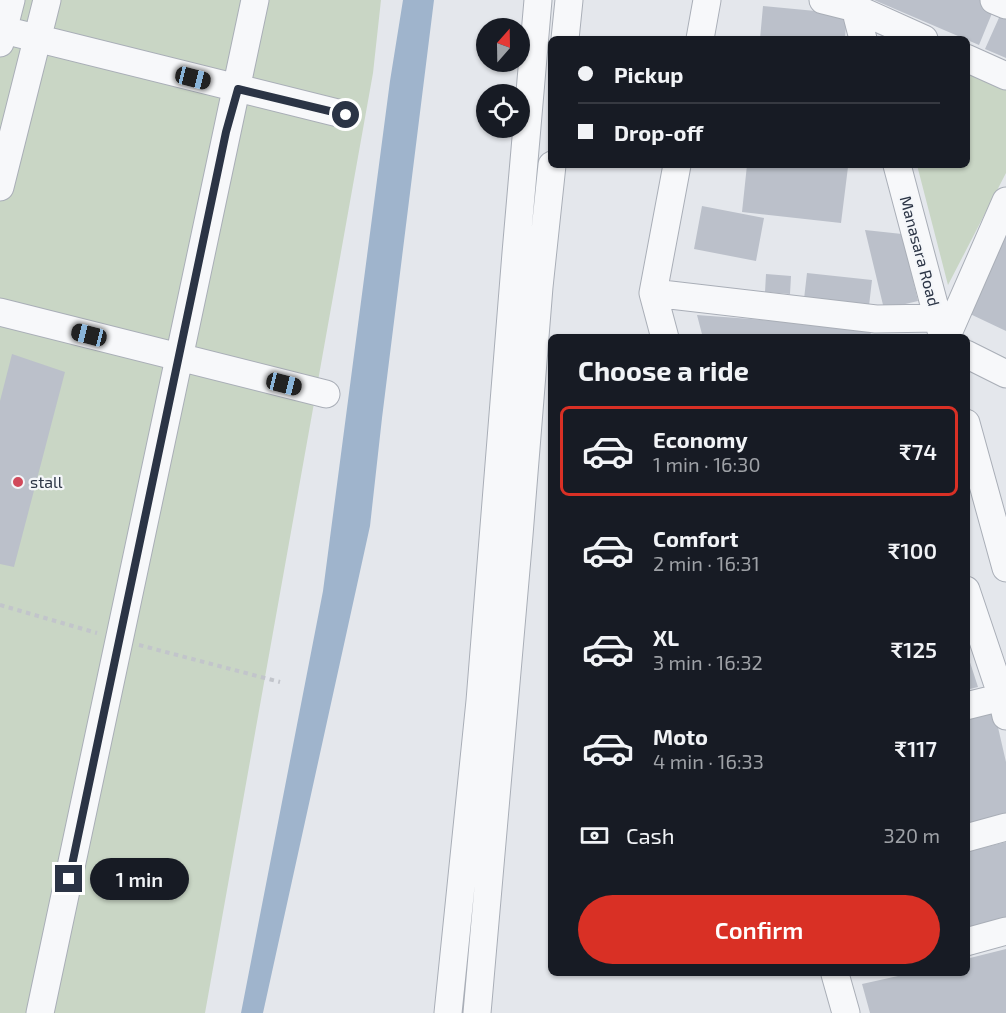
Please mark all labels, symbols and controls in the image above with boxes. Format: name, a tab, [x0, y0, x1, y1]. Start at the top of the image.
north arrow	[476, 18, 530, 72]
map controls	[476, 18, 530, 138]
text: Pickup	[614, 61, 683, 87]
car	[173, 65, 213, 91]
button: locate	[476, 84, 530, 138]
route start	[332, 101, 359, 128]
text: Drop-off	[614, 119, 703, 145]
street label: Manasara Road	[897, 194, 944, 308]
car	[69, 322, 109, 348]
text: Choose a ride	[578, 354, 749, 386]
car	[264, 371, 304, 397]
icon: car	[581, 424, 635, 478]
text: Economy	[653, 426, 748, 452]
text: ₹74	[899, 438, 937, 464]
text: 1 min · 16:30	[653, 452, 760, 476]
place label: stall	[30, 472, 63, 491]
marker: stall	[11, 475, 25, 489]
icon: car	[581, 523, 635, 577]
text: Comfort	[653, 525, 738, 551]
text: ₹100	[888, 537, 937, 563]
text: 2 min · 16:31	[653, 551, 760, 575]
icon: car	[581, 622, 635, 676]
text: XL	[653, 624, 679, 650]
text: ₹125	[890, 636, 937, 662]
text: 3 min · 16:32	[653, 650, 763, 674]
icon: car	[581, 721, 635, 775]
text: Moto	[653, 723, 708, 749]
text: ₹117	[894, 735, 937, 761]
text: 4 min · 16:33	[653, 749, 764, 773]
icon: cash	[578, 819, 611, 852]
text: Cash	[626, 822, 675, 848]
text: 320 m	[884, 823, 940, 847]
callout: 1 min	[90, 858, 189, 900]
route end	[55, 865, 82, 892]
text: 1 min	[116, 867, 163, 891]
button: Confirm	[578, 895, 940, 964]

